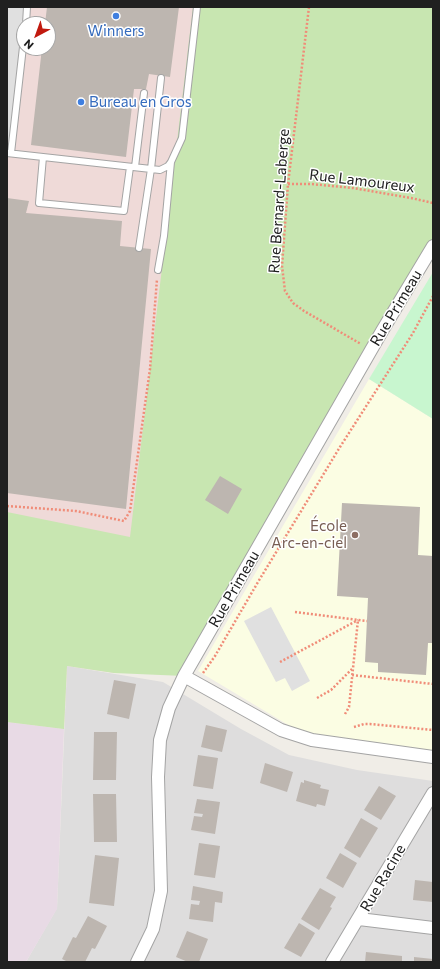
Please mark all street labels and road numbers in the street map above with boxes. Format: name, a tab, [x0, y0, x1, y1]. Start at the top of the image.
street label: Rue Bernard-Laberge	[265, 128, 293, 274]
street label: Rue Lamoureux	[308, 166, 416, 196]
street label: Rue Primeau	[366, 267, 426, 349]
street label: Rue Primeau	[205, 547, 263, 631]
street label: Rue Racine	[357, 841, 409, 915]

